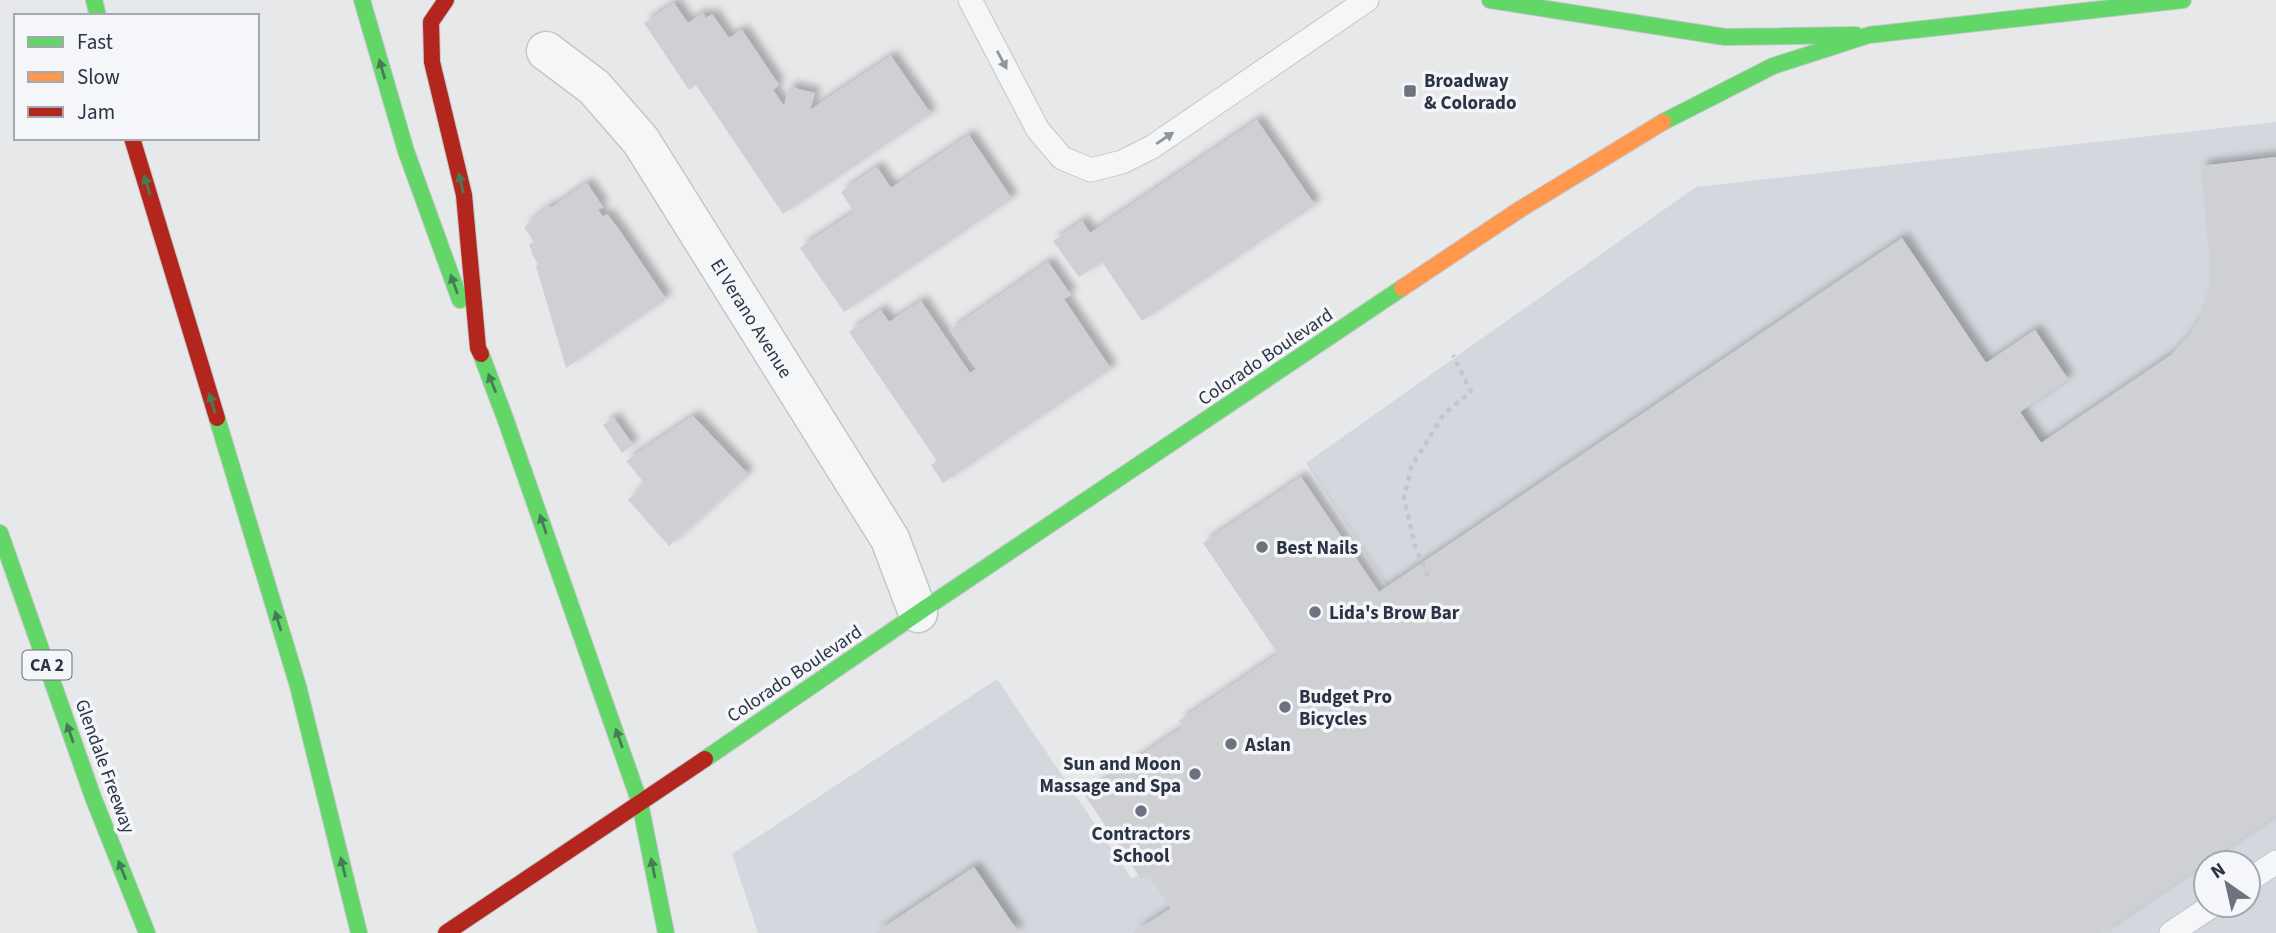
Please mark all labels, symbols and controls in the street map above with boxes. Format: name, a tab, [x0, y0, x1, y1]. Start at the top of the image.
legend	[14, 14, 259, 140]
text: Fast	[77, 27, 113, 57]
one-way arrow	[996, 51, 1008, 70]
one-way arrow	[376, 58, 386, 79]
text: Slow	[77, 62, 120, 92]
place label: Broadway & Colorado	[1424, 68, 1517, 117]
marker: Broadway & Colorado	[1402, 83, 1418, 99]
text: Jam	[77, 97, 115, 127]
one-way arrow	[1156, 131, 1174, 145]
one-way arrow	[455, 172, 466, 194]
one-way arrow	[141, 175, 151, 196]
street label: El Verano Avenue	[703, 254, 798, 384]
one-way arrow	[448, 274, 459, 295]
street label: Colorado Boulevard	[1193, 302, 1339, 413]
one-way arrow	[486, 373, 497, 394]
one-way arrow	[207, 392, 217, 413]
one-way arrow	[537, 513, 548, 534]
place label: Best Nails	[1276, 535, 1358, 562]
marker: Best Nails	[1254, 539, 1270, 555]
place label: Lida's Brow Bar	[1329, 600, 1460, 627]
marker: Lida's Brow Bar	[1307, 604, 1323, 620]
one-way arrow	[273, 610, 283, 631]
street label: Colorado Boulevard	[722, 619, 868, 730]
road number: CA 2	[22, 650, 72, 680]
place label: Budget Pro Bicycles	[1299, 684, 1392, 733]
street label: Glendale Freeway	[68, 696, 141, 837]
marker: Budget Pro Bicycles	[1277, 699, 1293, 715]
one-way arrow	[65, 722, 76, 743]
one-way arrow	[613, 728, 624, 749]
place label: Aslan	[1244, 732, 1291, 759]
marker: Aslan	[1223, 736, 1239, 752]
place label: Sun and Moon Massage and Spa	[1039, 751, 1181, 800]
marker: Sun and Moon Massage and Spa	[1187, 766, 1203, 782]
marker: Contractors School	[1133, 803, 1149, 819]
place label: Contractors School	[1092, 821, 1190, 870]
north arrow	[2192, 849, 2262, 919]
one-way arrow	[337, 856, 348, 878]
text: N	[2206, 856, 2231, 886]
one-way arrow	[648, 857, 659, 879]
one-way arrow	[116, 859, 127, 880]

